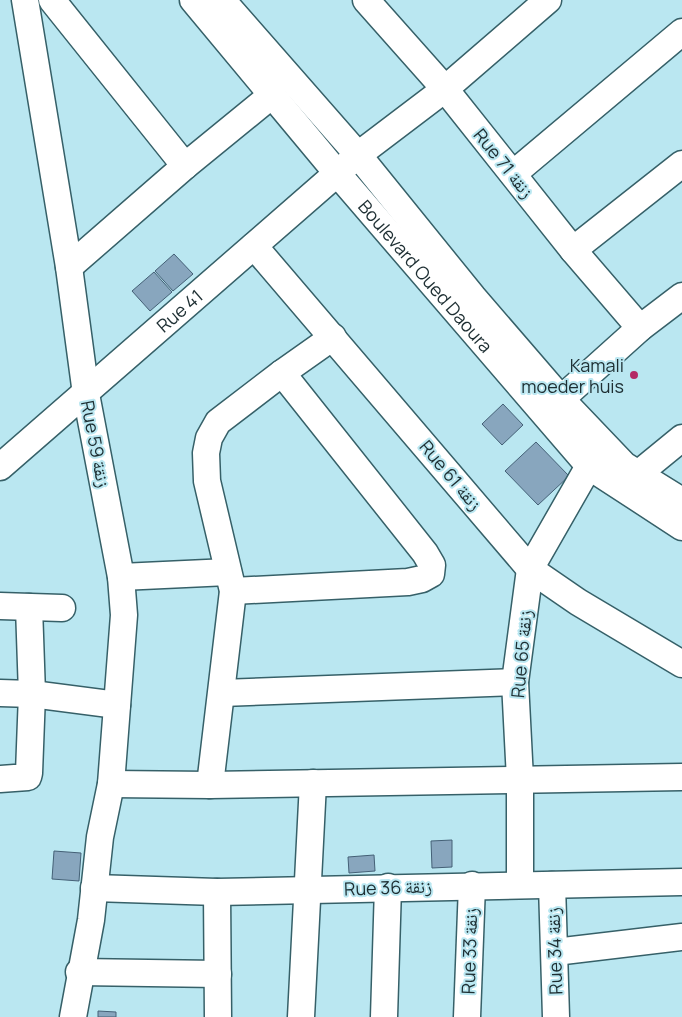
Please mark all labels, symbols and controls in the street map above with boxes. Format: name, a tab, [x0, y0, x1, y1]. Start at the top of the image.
street label: Rue 71 زنقة	[469, 123, 539, 203]
street label: Boulevard Oued Daoura	[353, 195, 498, 357]
street label: Rue 41	[151, 284, 208, 337]
place label: Kamali moeder huis	[521, 353, 624, 398]
marker: Kamali moeder huis	[628, 369, 640, 381]
street label: Rue 59 زنقة	[76, 398, 116, 490]
street label: Rue 61 زنقة	[415, 435, 487, 515]
street label: Rue 65 زنقة	[505, 609, 537, 699]
street label: Rue 36 زنقة	[344, 873, 432, 901]
street label: Rue 33 زنقة	[455, 907, 483, 995]
street label: Rue 34 زنقة	[540, 907, 568, 995]

